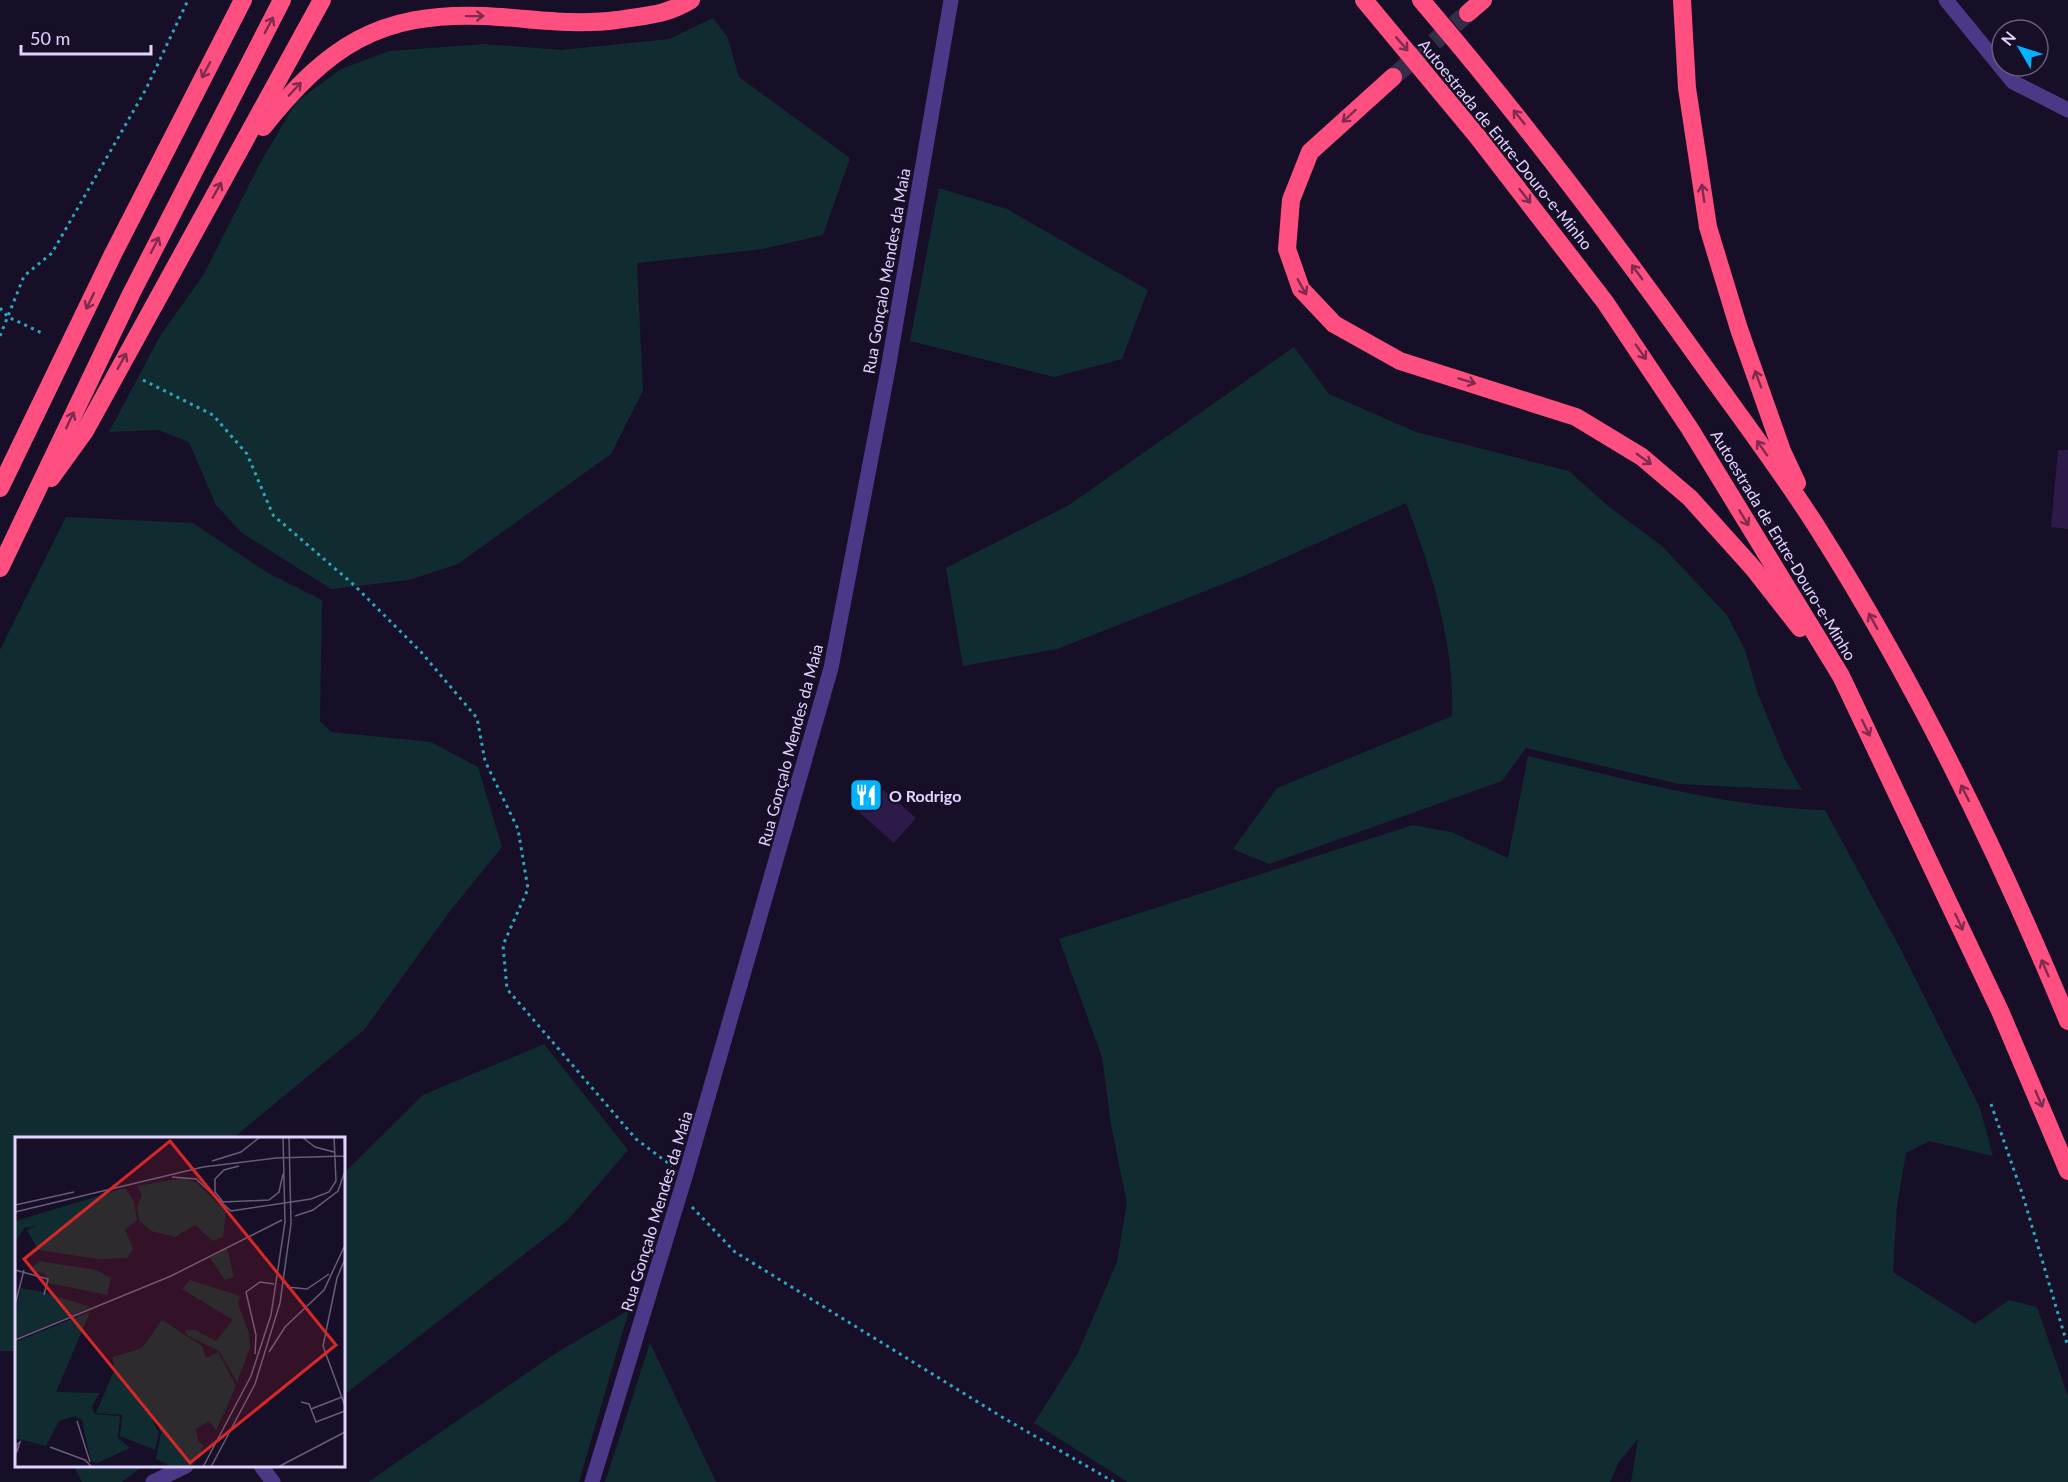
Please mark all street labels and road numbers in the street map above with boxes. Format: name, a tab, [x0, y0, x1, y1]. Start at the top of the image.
street label: Autoestrada de Entre-Douro-e-Minho	[1415, 35, 1597, 253]
street label: Rua Gonçalo Mendes da Maia	[859, 167, 913, 375]
street label: Autoestrada de Entre-Douro-e-Minho	[1707, 426, 1861, 664]
street label: Rua Gonçalo Mendes da Maia	[754, 642, 826, 848]
street label: Rua Gonçalo Mendes da Maia	[616, 1108, 696, 1314]

